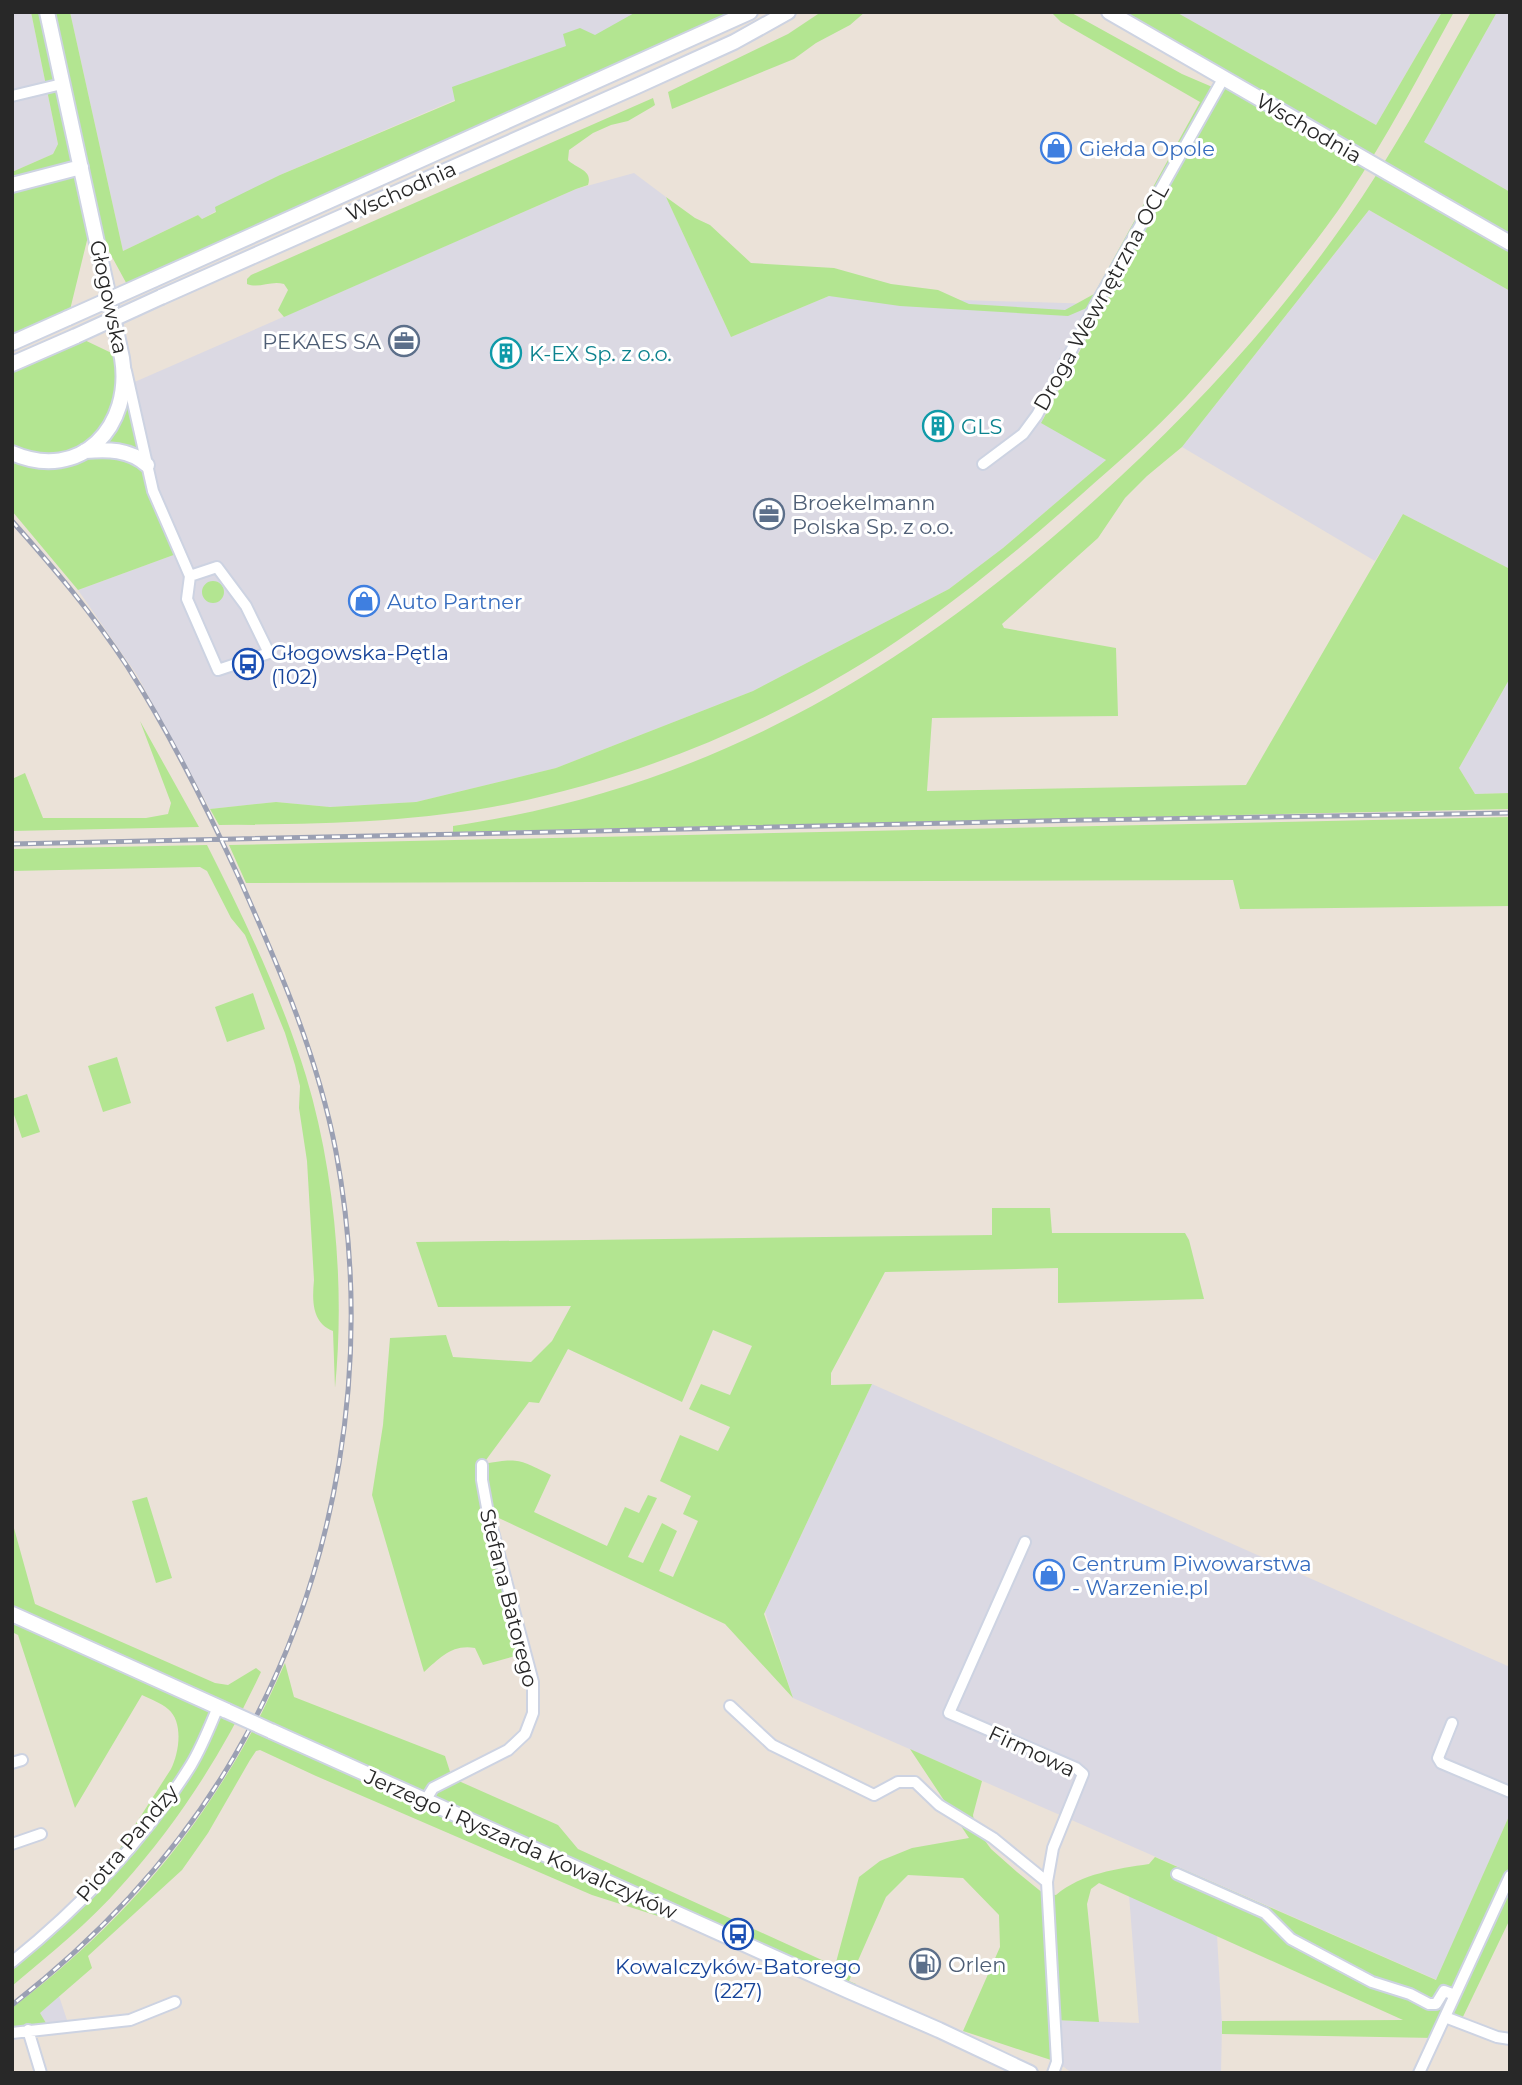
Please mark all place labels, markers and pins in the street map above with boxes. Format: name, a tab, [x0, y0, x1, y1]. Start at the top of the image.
shop icon: Giełda Opole	[1039, 131, 1073, 165]
place label: Giełda Opole	[1079, 136, 1215, 161]
office icon: PEKAES SA	[387, 324, 421, 358]
place label: PEKAES SA	[262, 329, 382, 354]
building icon: K-EX Sp. z o.o.	[489, 336, 523, 370]
place label: K-EX Sp. z o.o.	[529, 341, 672, 366]
building icon: GLS	[921, 409, 955, 443]
place label: GLS	[961, 414, 1002, 439]
place label: Broekelmann Polska Sp. z o.o.	[792, 490, 953, 539]
office icon: Broekelmann Polska Sp. z o.o.	[752, 497, 786, 531]
shop icon: Auto Partner	[347, 584, 381, 618]
place label: Auto Partner	[387, 589, 522, 614]
place label: Głogowska-Pętla (102)	[271, 640, 449, 689]
bus stop icon: Głogowska-Pętla (102)	[231, 647, 265, 681]
place label: Centrum Piwowarstwa - Warzenie.pl	[1072, 1551, 1312, 1600]
shop icon: Centrum Piwowarstwa - Warzenie.pl	[1032, 1558, 1066, 1592]
bus stop icon: Kowalczyków-Batorego (227)	[721, 1917, 755, 1951]
fuel station icon: Orlen	[908, 1947, 942, 1981]
place label: Orlen	[948, 1952, 1006, 1977]
place label: Kowalczyków-Batorego (227)	[615, 1954, 861, 2003]

